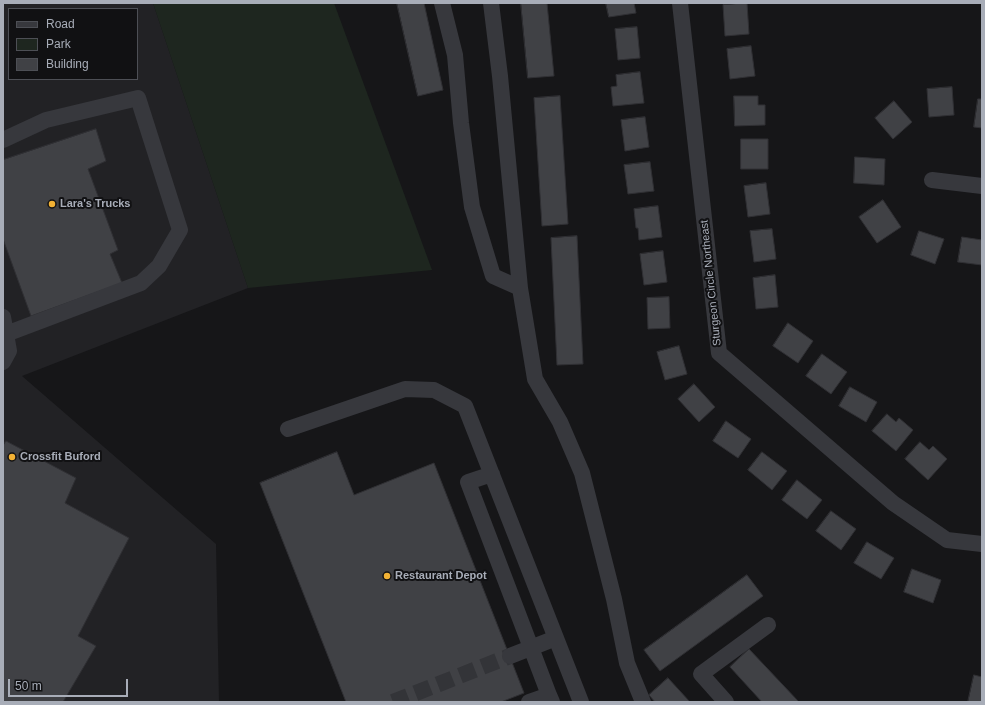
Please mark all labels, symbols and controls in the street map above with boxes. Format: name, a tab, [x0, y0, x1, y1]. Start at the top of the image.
legend	[8, 8, 138, 80]
text: Road	[46, 17, 75, 31]
text: Park	[46, 37, 71, 51]
text: Building	[46, 57, 89, 71]
place label: Lara's Trucks	[60, 197, 130, 211]
marker: Lara's Trucks	[47, 199, 57, 209]
street label: Sturgeon Circle Northeast	[698, 219, 724, 347]
place label: Crossfit Buford	[20, 450, 101, 464]
marker: Crossfit Buford	[7, 452, 17, 462]
place label: Restaurant Depot	[395, 569, 487, 583]
marker: Restaurant Depot	[382, 571, 392, 581]
scale bar	[10, 671, 130, 697]
text: 50 m	[15, 679, 42, 693]

